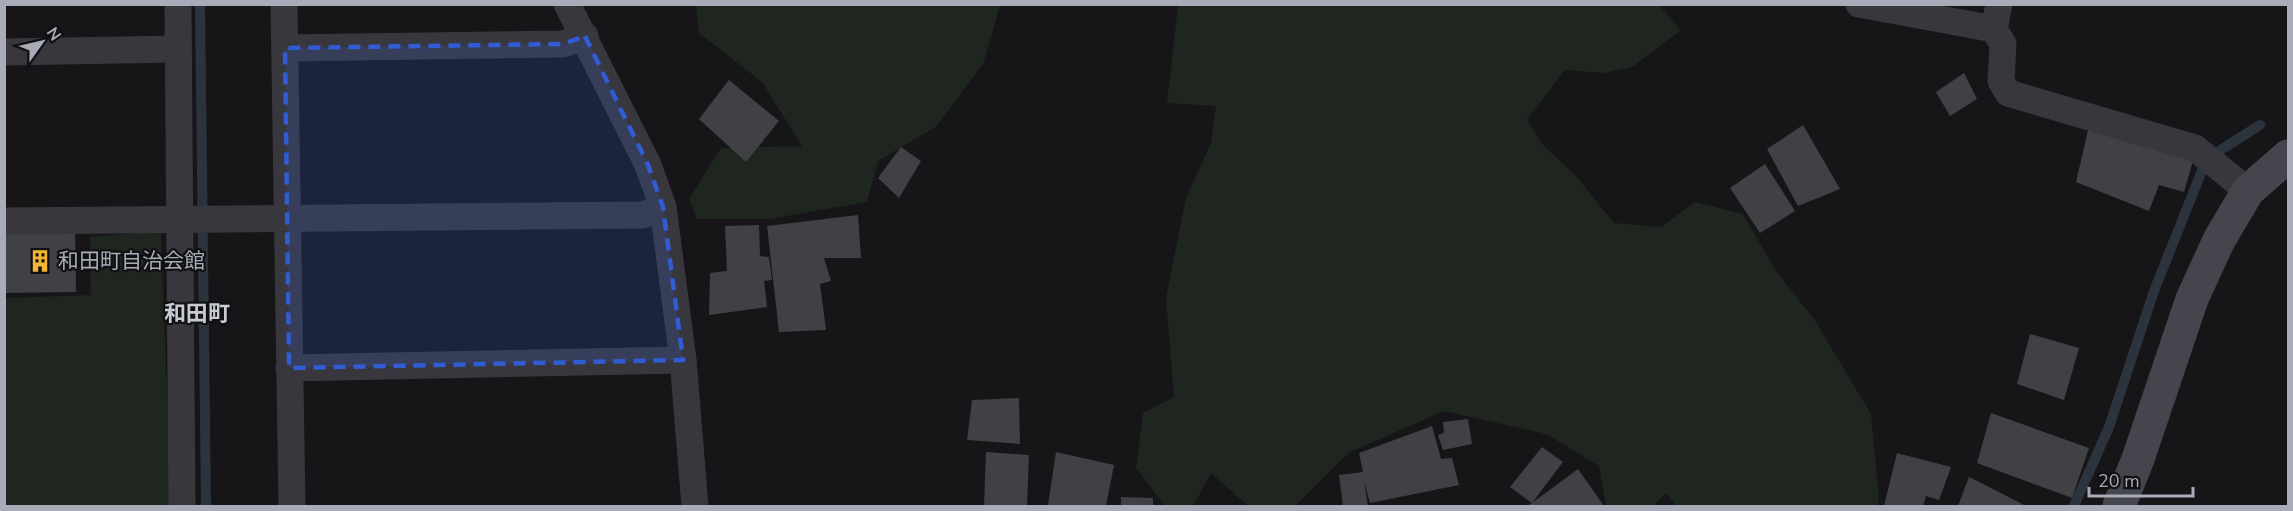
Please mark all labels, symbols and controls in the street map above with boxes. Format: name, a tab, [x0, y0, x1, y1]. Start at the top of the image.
north arrow	[12, 12, 72, 72]
text: N	[41, 23, 66, 45]
place label: 和田町自治会館	[58, 247, 205, 275]
building icon: 和田町自治会館	[27, 248, 53, 274]
district label: 和田町	[164, 299, 230, 329]
scale bar	[2089, 460, 2192, 498]
text: 20 m	[2098, 469, 2140, 493]

